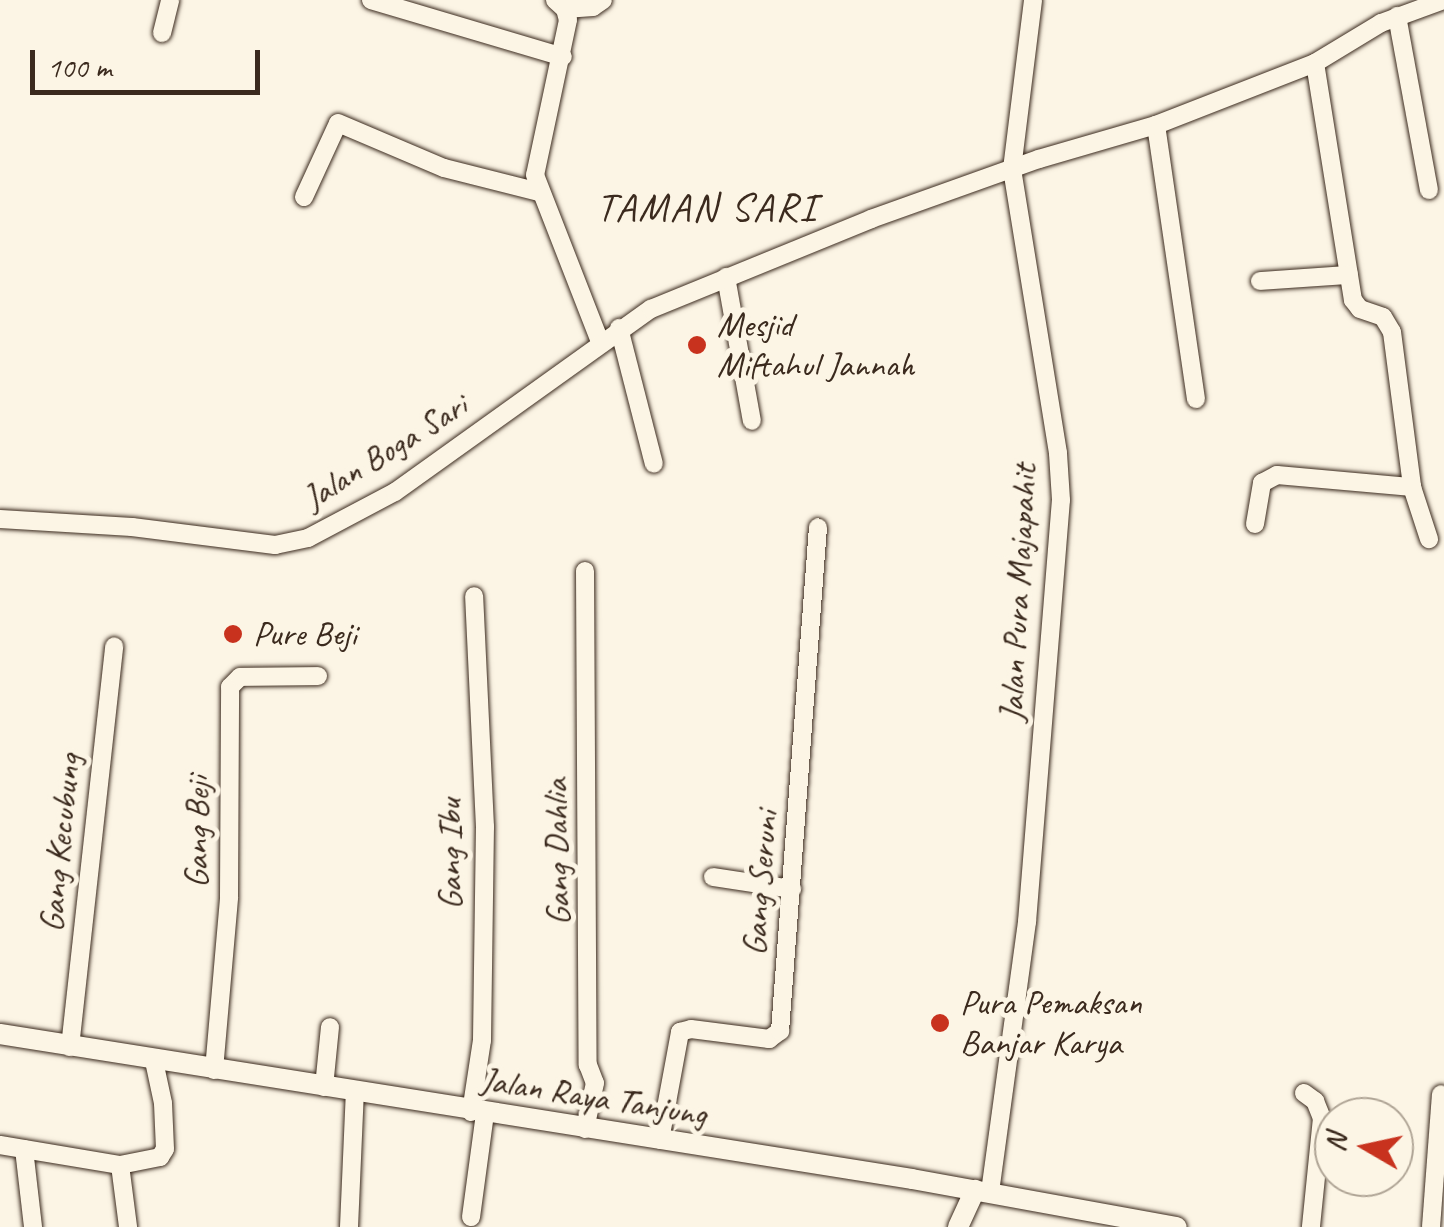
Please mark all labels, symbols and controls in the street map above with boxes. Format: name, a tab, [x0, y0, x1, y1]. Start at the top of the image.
scale bar	[35, 30, 265, 92]
text: 100 m	[47, 48, 112, 86]
district label: TAMAN SARI	[599, 183, 815, 231]
place label: Mesjid Miftahul Jannah	[717, 304, 914, 386]
marker: Mesjid Miftahul Jannah	[686, 334, 708, 356]
street label: Jalan Boga Sari	[295, 385, 475, 519]
street label: Jalan Pura Majapahit	[990, 464, 1046, 722]
place label: Pure Beji	[253, 613, 357, 655]
marker: Pure Beji	[222, 623, 244, 645]
street label: Gang Kecubung	[30, 752, 90, 934]
street label: Gang Beji	[175, 776, 219, 888]
street label: Gang Dahlia	[535, 778, 579, 926]
street label: Gang Ibu	[429, 798, 471, 910]
street label: Gang Seruni	[733, 809, 787, 957]
place label: Pura Pemaksan Banjar Karya	[960, 982, 1139, 1064]
marker: Pura Pemaksan Banjar Karya	[929, 1012, 951, 1034]
street label: Jalan Raya Tanjung	[477, 1058, 711, 1136]
north arrow	[1314, 1097, 1414, 1197]
text: N	[1317, 1131, 1354, 1154]

